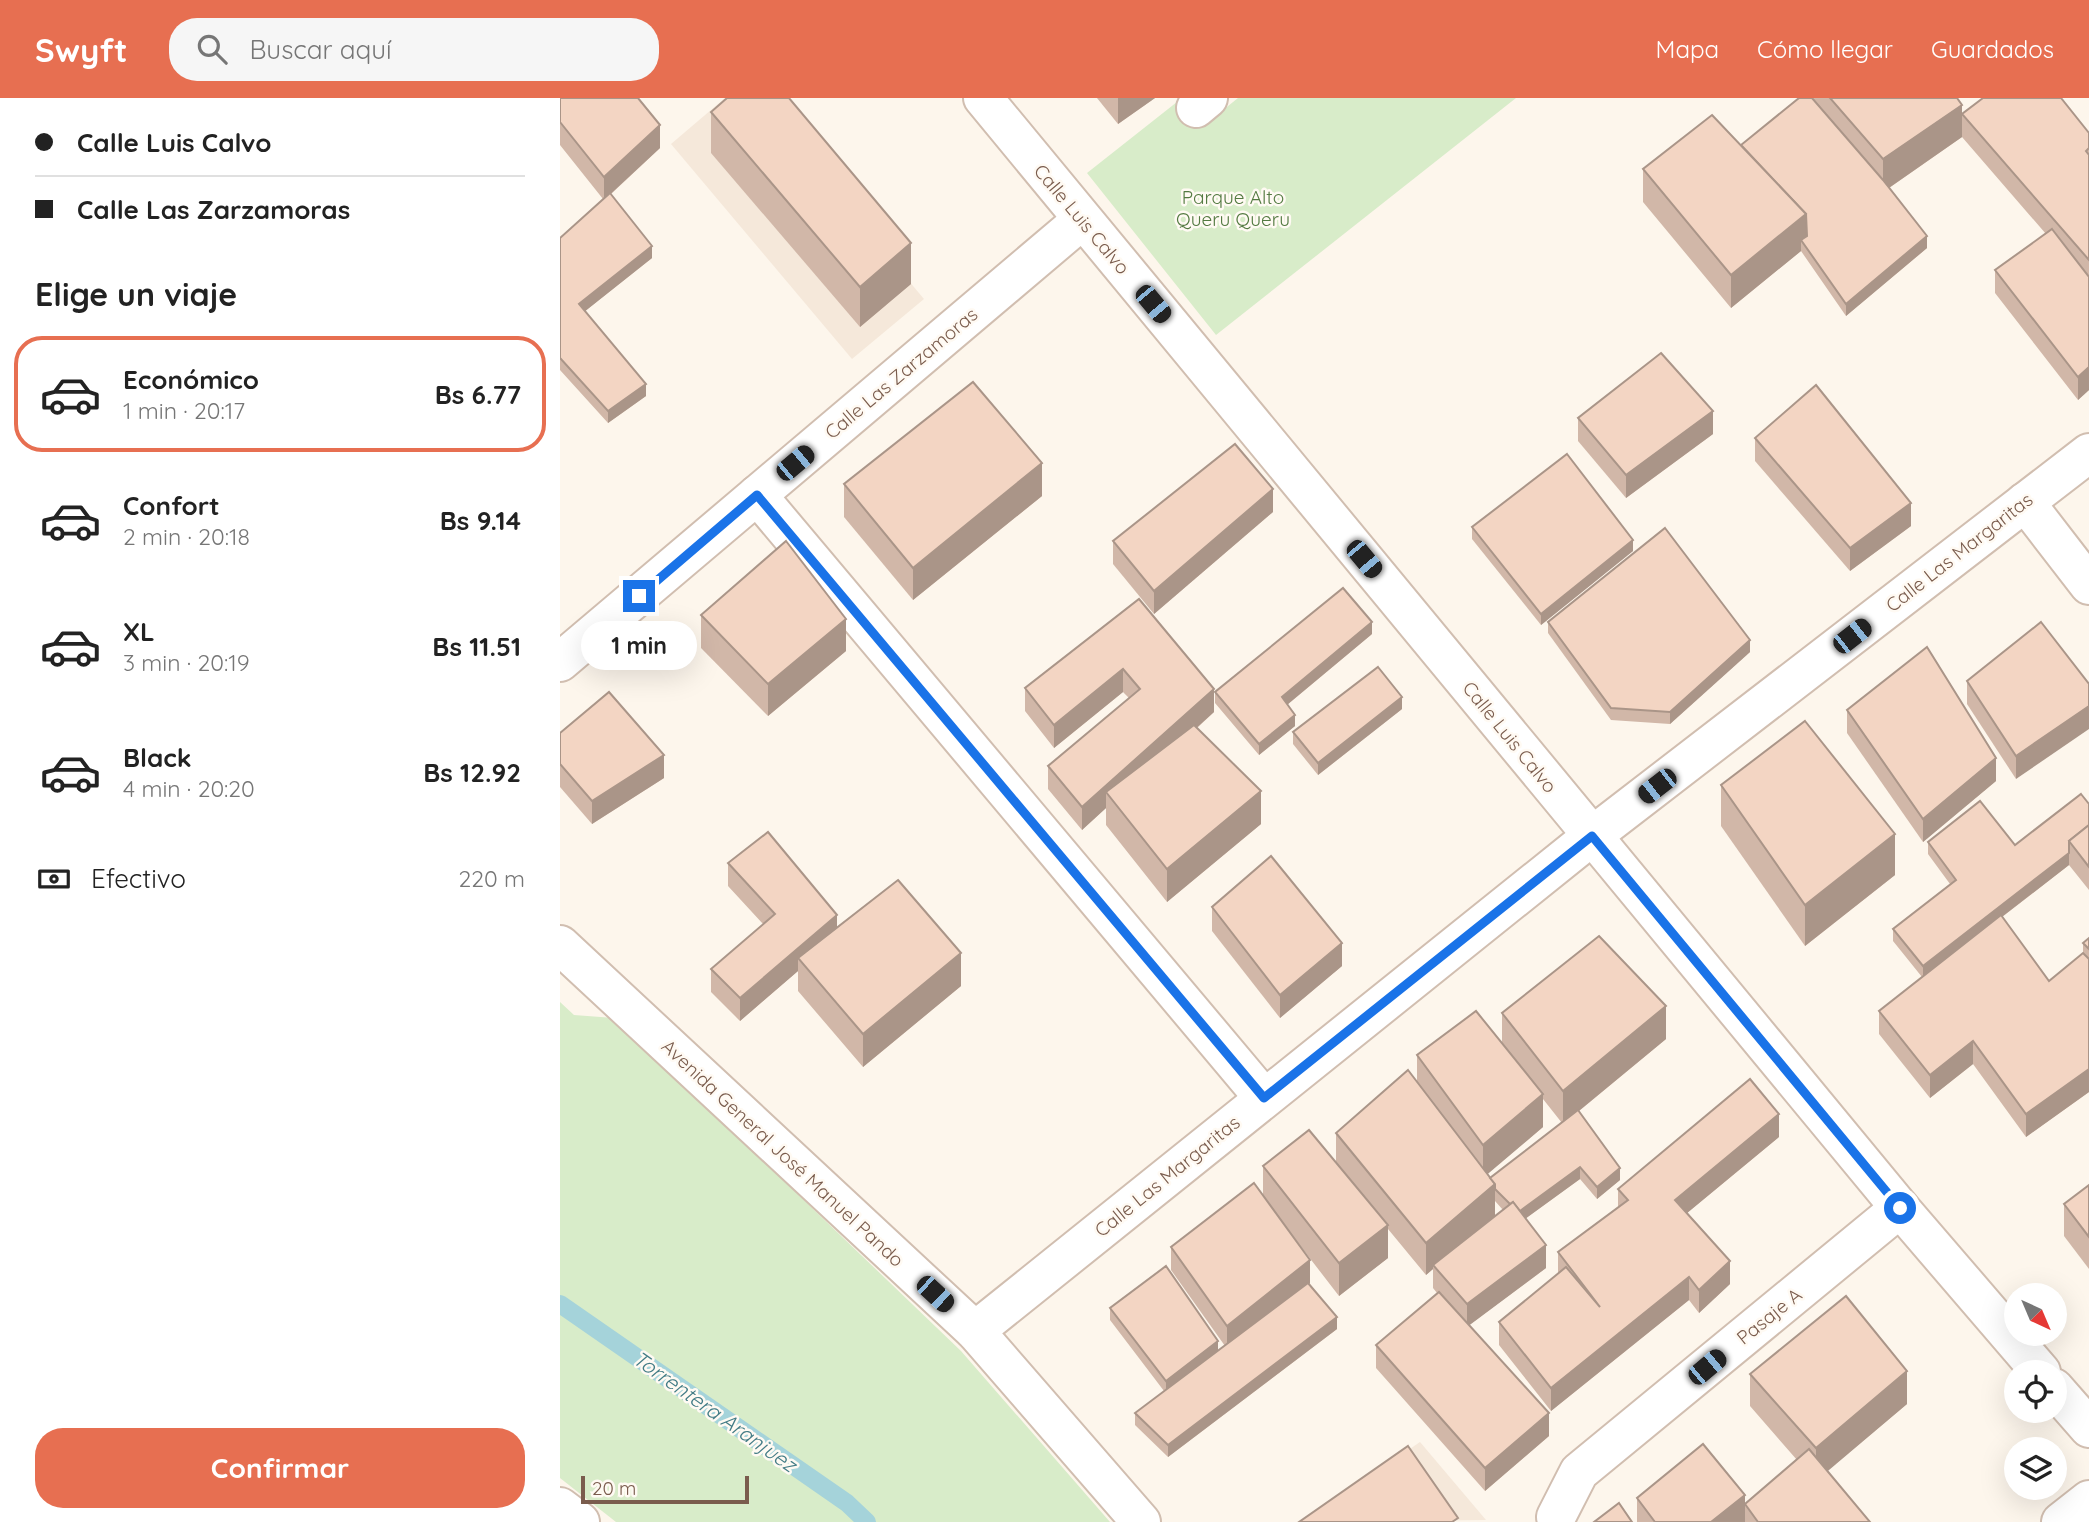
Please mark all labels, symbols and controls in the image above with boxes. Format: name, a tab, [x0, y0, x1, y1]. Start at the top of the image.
search box	[169, 18, 659, 81]
text: Swyft	[35, 29, 127, 70]
icon: search	[193, 30, 231, 68]
text: Buscar aquí	[249, 33, 392, 66]
text: Mapa	[1656, 34, 1719, 64]
text: Cómo llegar	[1757, 34, 1893, 64]
text: Guardados	[1931, 34, 2054, 64]
text: Calle Luis Calvo	[77, 126, 272, 159]
street label: Calle Luis Calvo	[1029, 159, 1135, 279]
park label: Parque Alto Queru Queru	[1176, 185, 1290, 231]
text: Calle Las Zarzamoras	[77, 193, 350, 226]
text: Elige un viaje	[35, 274, 237, 314]
car	[1132, 281, 1175, 327]
street label: Calle Las Zarzamoras	[820, 302, 982, 444]
icon: car	[39, 363, 102, 426]
text: Económico	[123, 363, 259, 396]
text: Bs 6.77	[435, 378, 521, 411]
text: 1 min · 20:17	[123, 396, 245, 425]
car	[773, 441, 818, 485]
street label: Calle Las Margaritas	[1881, 487, 2037, 617]
icon: car	[39, 489, 102, 552]
text: Confort	[123, 489, 220, 522]
text: Bs 9.14	[440, 504, 521, 537]
text: 2 min · 20:18	[123, 522, 250, 551]
car	[1343, 536, 1386, 582]
route end	[623, 580, 655, 612]
icon: car	[39, 615, 102, 678]
text: XL	[123, 615, 155, 648]
car	[1829, 615, 1876, 657]
callout: 1 min	[581, 620, 697, 670]
text: Bs 11.51	[432, 630, 521, 663]
text: 1 min	[611, 631, 667, 660]
text: 3 min · 20:19	[123, 648, 250, 677]
street label: Calle Luis Calvo	[1458, 676, 1562, 798]
icon: car	[39, 741, 102, 804]
text: Black	[123, 741, 192, 774]
text: Bs 12.92	[423, 756, 521, 789]
car	[1634, 765, 1681, 807]
text: 4 min · 20:20	[123, 774, 255, 803]
icon: cash	[35, 860, 73, 898]
text: Efectivo	[91, 862, 186, 895]
text: 220 m	[459, 864, 525, 893]
street label: Avenida General José Manuel Pando	[657, 1034, 909, 1272]
street label: Calle Las Margaritas	[1090, 1110, 1245, 1242]
route start	[1884, 1192, 1916, 1224]
car	[913, 1272, 958, 1316]
street label: Pasaje A	[1732, 1283, 1806, 1349]
north arrow	[2004, 1283, 2067, 1346]
map controls	[2004, 1283, 2067, 1500]
water label: Torrentera Aranjuez	[628, 1345, 803, 1478]
car	[1685, 1345, 1730, 1389]
button: locate	[2004, 1360, 2067, 1423]
button: Confirmar	[35, 1428, 525, 1508]
button: layers	[2004, 1437, 2067, 1500]
scale bar	[581, 1473, 749, 1505]
text: 20 m	[592, 1476, 636, 1500]

